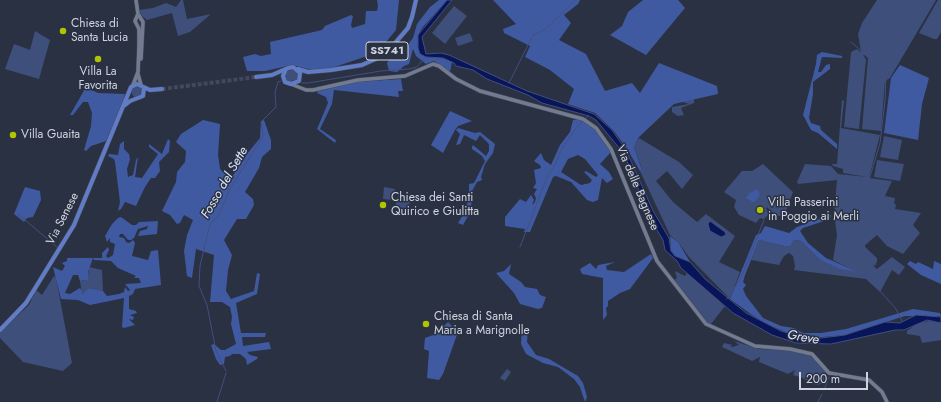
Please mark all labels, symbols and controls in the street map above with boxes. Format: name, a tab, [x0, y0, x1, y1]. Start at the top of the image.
place label: Chiesa di Santa Lucia	[71, 17, 128, 45]
marker: Chiesa di Santa Lucia	[58, 26, 68, 36]
road number: SS741	[366, 42, 408, 60]
marker: Villa La Favorita	[93, 54, 103, 64]
place label: Villa La Favorita	[79, 65, 117, 93]
place label: Villa Guaita	[21, 128, 80, 142]
marker: Villa Guaita	[8, 130, 18, 140]
street label: Via delle Bagnese	[612, 143, 662, 233]
water label: Fosso del Sette	[198, 144, 252, 222]
street label: Via Senese	[44, 190, 82, 248]
place label: Chiesa dei Santi Quirico e Giulitta	[391, 191, 479, 219]
place label: Villa Passerini in Poggio ai Merli	[768, 196, 859, 224]
marker: Chiesa dei Santi Quirico e Giulitta	[378, 200, 388, 210]
marker: Villa Passerini in Poggio ai Merli	[755, 205, 765, 215]
place label: Chiesa di Santa Maria a Marignolle	[434, 310, 530, 338]
marker: Chiesa di Santa Maria a Marignolle	[421, 319, 431, 329]
water label: Greve	[786, 328, 820, 348]
scale bar	[801, 364, 870, 390]
text: 200 m	[806, 370, 840, 388]

